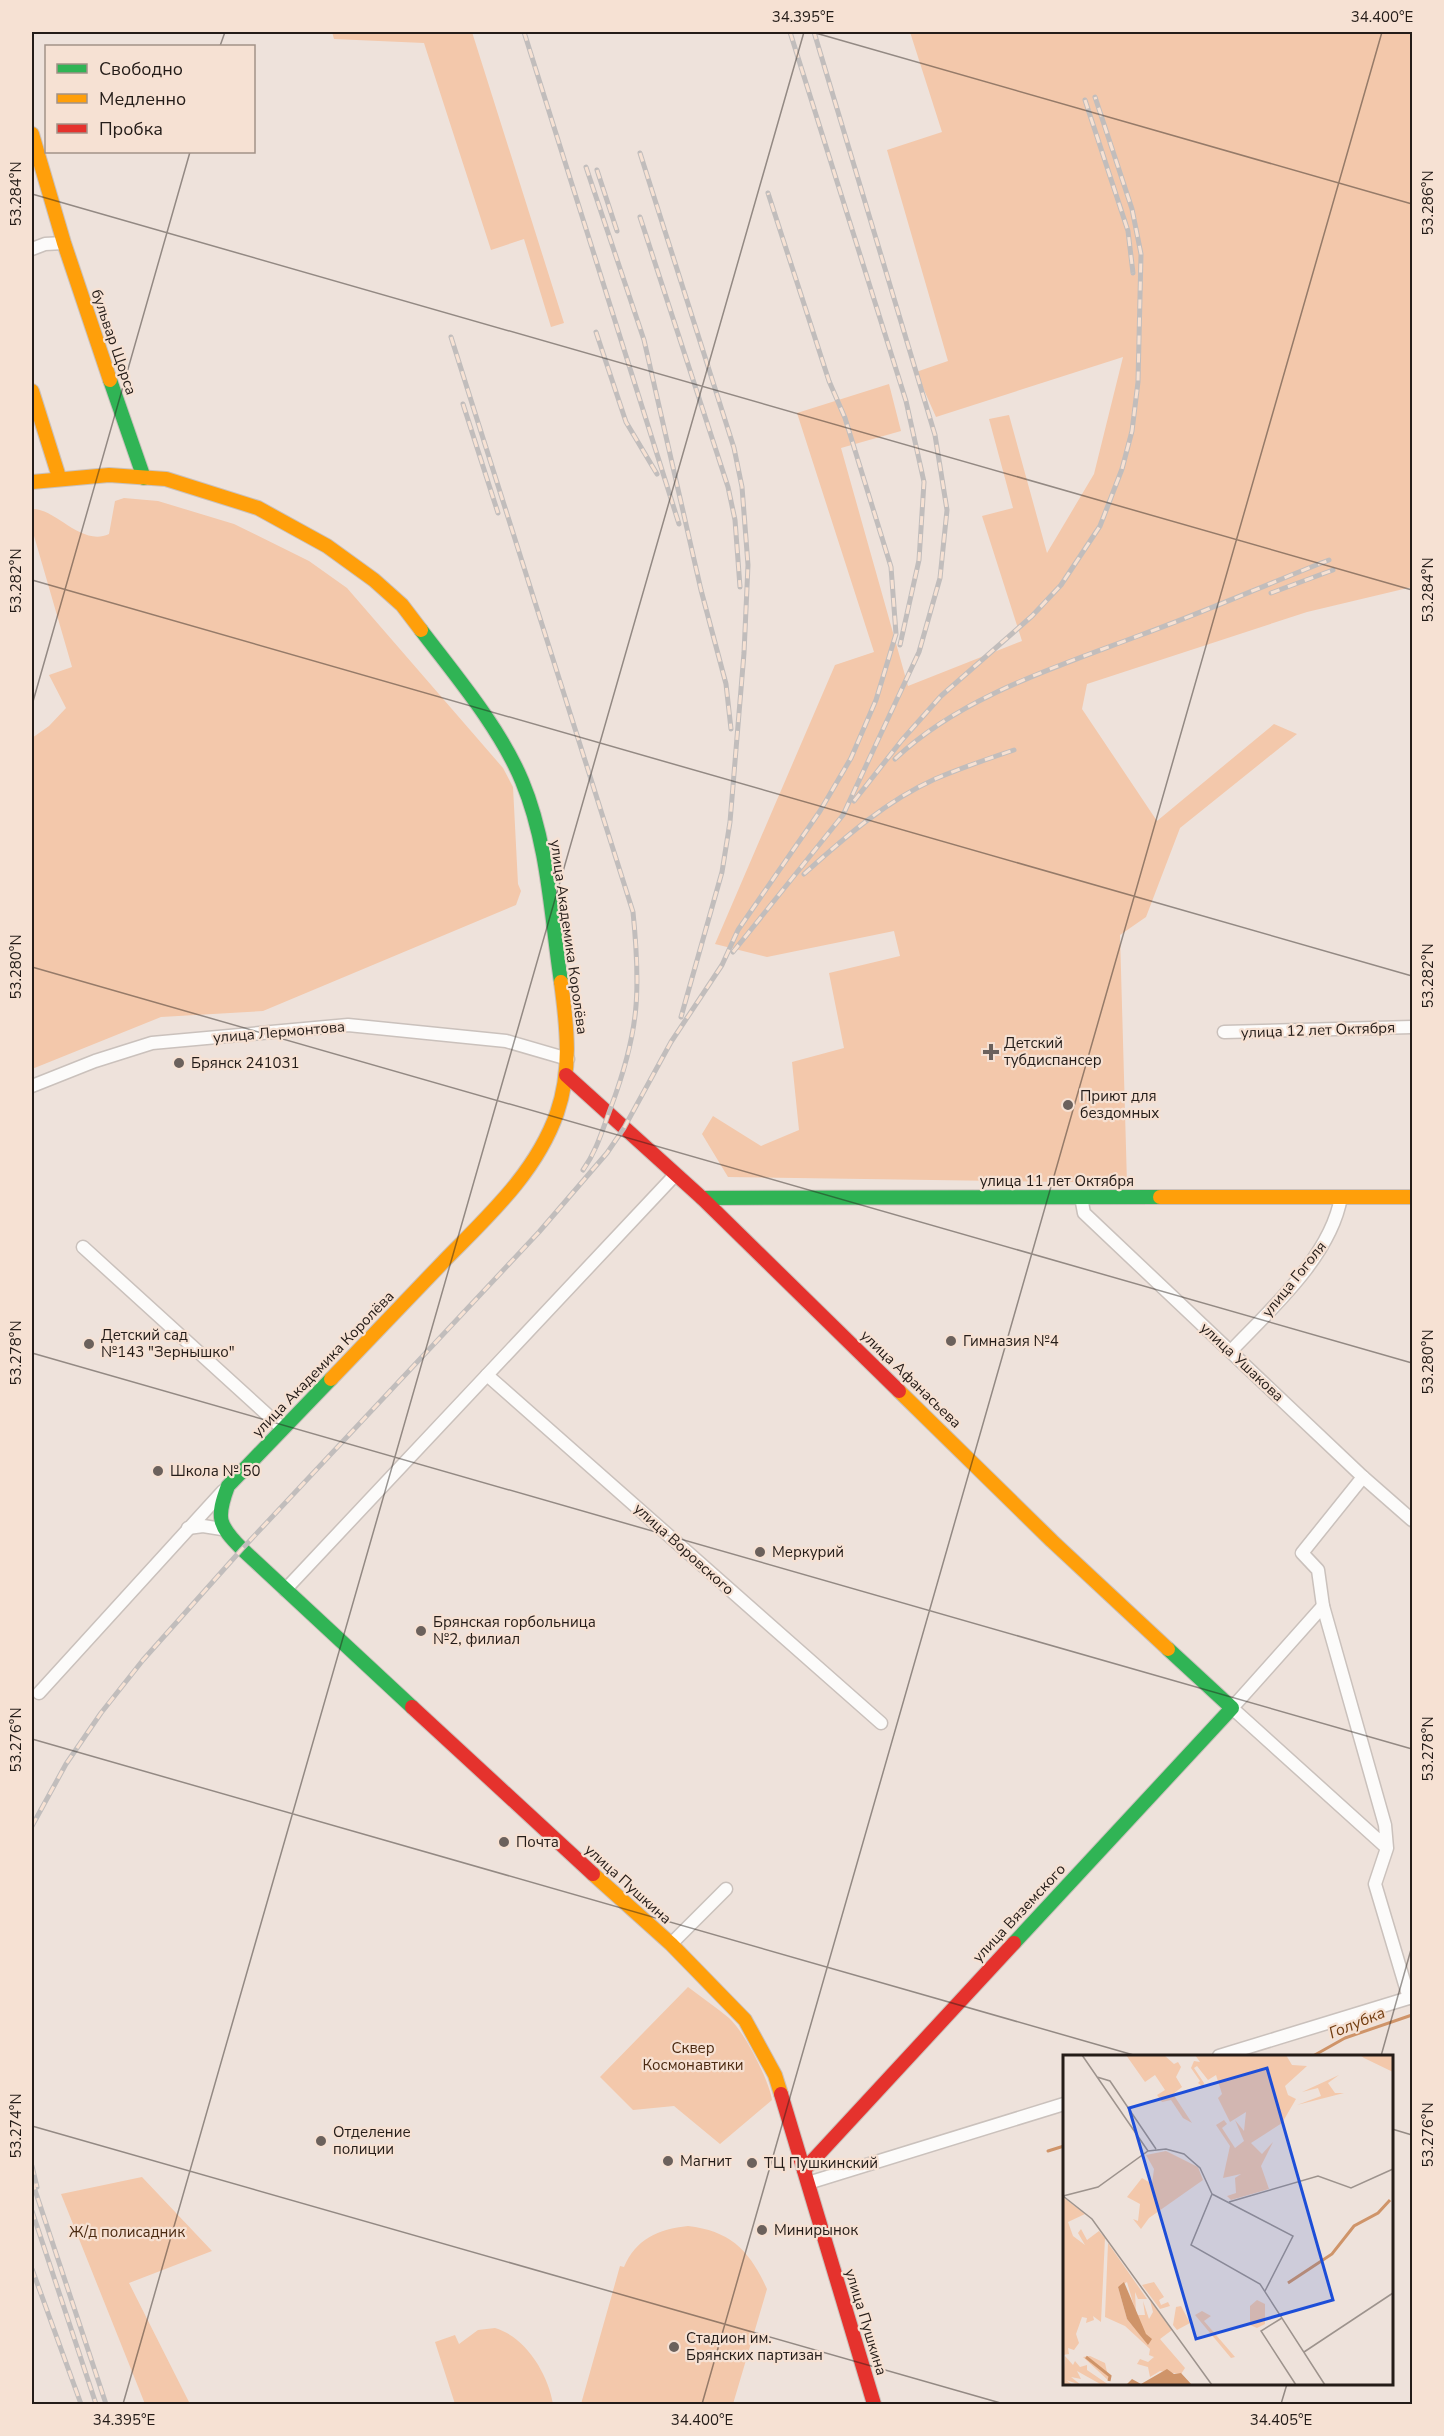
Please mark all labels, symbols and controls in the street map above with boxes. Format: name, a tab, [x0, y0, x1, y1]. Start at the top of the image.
text: 34.395°E	[772, 7, 834, 27]
text: 34.400°E	[1351, 7, 1413, 27]
legend	[45, 45, 255, 153]
text: Свободно	[99, 57, 183, 81]
text: Медленно	[99, 87, 186, 111]
text: Пробка	[99, 117, 163, 141]
text: 53.284°N	[6, 161, 26, 227]
text: 53.286°N	[1418, 170, 1438, 236]
street label: бульвар Щорса	[87, 287, 141, 397]
text: 53.282°N	[6, 548, 26, 614]
text: 53.284°N	[1418, 557, 1438, 623]
street label: улица Академика Королёва	[545, 838, 593, 1036]
text: 53.280°N	[6, 934, 26, 1000]
text: 53.282°N	[1418, 943, 1438, 1009]
street label: улица Лермонтова	[212, 1016, 346, 1048]
street label: улица 12 лет Октября	[1240, 1017, 1396, 1043]
place label: Детский тубдиспансер	[1004, 1033, 1102, 1070]
marker: Детский тубдиспансер	[982, 1043, 1000, 1061]
place label: Брянск 241031	[191, 1053, 300, 1073]
marker: Брянск 241031	[172, 1056, 186, 1070]
place label: Приют для бездомных	[1080, 1086, 1159, 1123]
marker: Приют для бездомных	[1061, 1098, 1075, 1112]
street label: улица 11 лет Октября	[980, 1171, 1134, 1191]
street label: улица Гоголя	[1257, 1237, 1331, 1321]
street label: улица Академика Королёва	[248, 1286, 398, 1442]
street label: улица Ушакова	[1196, 1318, 1288, 1406]
text: 53.278°N	[6, 1320, 26, 1386]
place label: Детский сад №143 "Зернышко"	[101, 1325, 235, 1362]
street label: улица Афанасьева	[856, 1326, 966, 1432]
text: 53.280°N	[1418, 1329, 1438, 1395]
place label: Гимназия №4	[963, 1331, 1059, 1351]
marker: Гимназия №4	[944, 1334, 958, 1348]
marker: Детский сад №143 "Зернышко"	[82, 1337, 96, 1351]
place label: Школа № 50	[170, 1461, 261, 1481]
marker: Школа № 50	[151, 1464, 165, 1478]
street label: улица Воровского	[630, 1499, 738, 1599]
place label: Меркурий	[772, 1542, 844, 1562]
marker: Меркурий	[753, 1545, 767, 1559]
place label: Брянская горбольница №2, филиал	[433, 1612, 596, 1649]
marker: Брянская горбольница №2, филиал	[414, 1624, 428, 1638]
text: 53.276°N	[6, 1707, 26, 1773]
text: 53.278°N	[1418, 1716, 1438, 1782]
place label: Почта	[516, 1832, 559, 1852]
marker: Почта	[497, 1835, 511, 1849]
street label: улица Пушкина	[580, 1840, 676, 1928]
street label: улица Вяземского	[968, 1859, 1070, 1967]
water label: Голубка	[1325, 2002, 1389, 2044]
park label: Сквер Космонавтики	[643, 2038, 743, 2075]
inset map	[1063, 2055, 1393, 2385]
text: 53.274°N	[6, 2093, 26, 2159]
text: 53.276°N	[1418, 2102, 1438, 2168]
place label: Отделение полиции	[333, 2122, 411, 2159]
marker: Отделение полиции	[314, 2134, 328, 2148]
place label: Магнит	[680, 2151, 732, 2171]
place label: ТЦ Пушкинский	[764, 2153, 878, 2173]
marker: Магнит	[661, 2154, 675, 2168]
marker: ТЦ Пушкинский	[745, 2156, 759, 2170]
place label: Минирынок	[774, 2220, 858, 2240]
park label: Ж/д полисадник	[69, 2222, 185, 2242]
marker: Минирынок	[755, 2223, 769, 2237]
street label: улица Пушкина	[840, 2266, 892, 2378]
place label: Стадион им. Брянских партизан	[686, 2328, 823, 2365]
marker: Стадион им. Брянских партизан	[667, 2340, 681, 2354]
text: 34.395°E	[93, 2410, 155, 2430]
text: 34.400°E	[671, 2410, 733, 2430]
text: 34.405°E	[1250, 2410, 1312, 2430]

